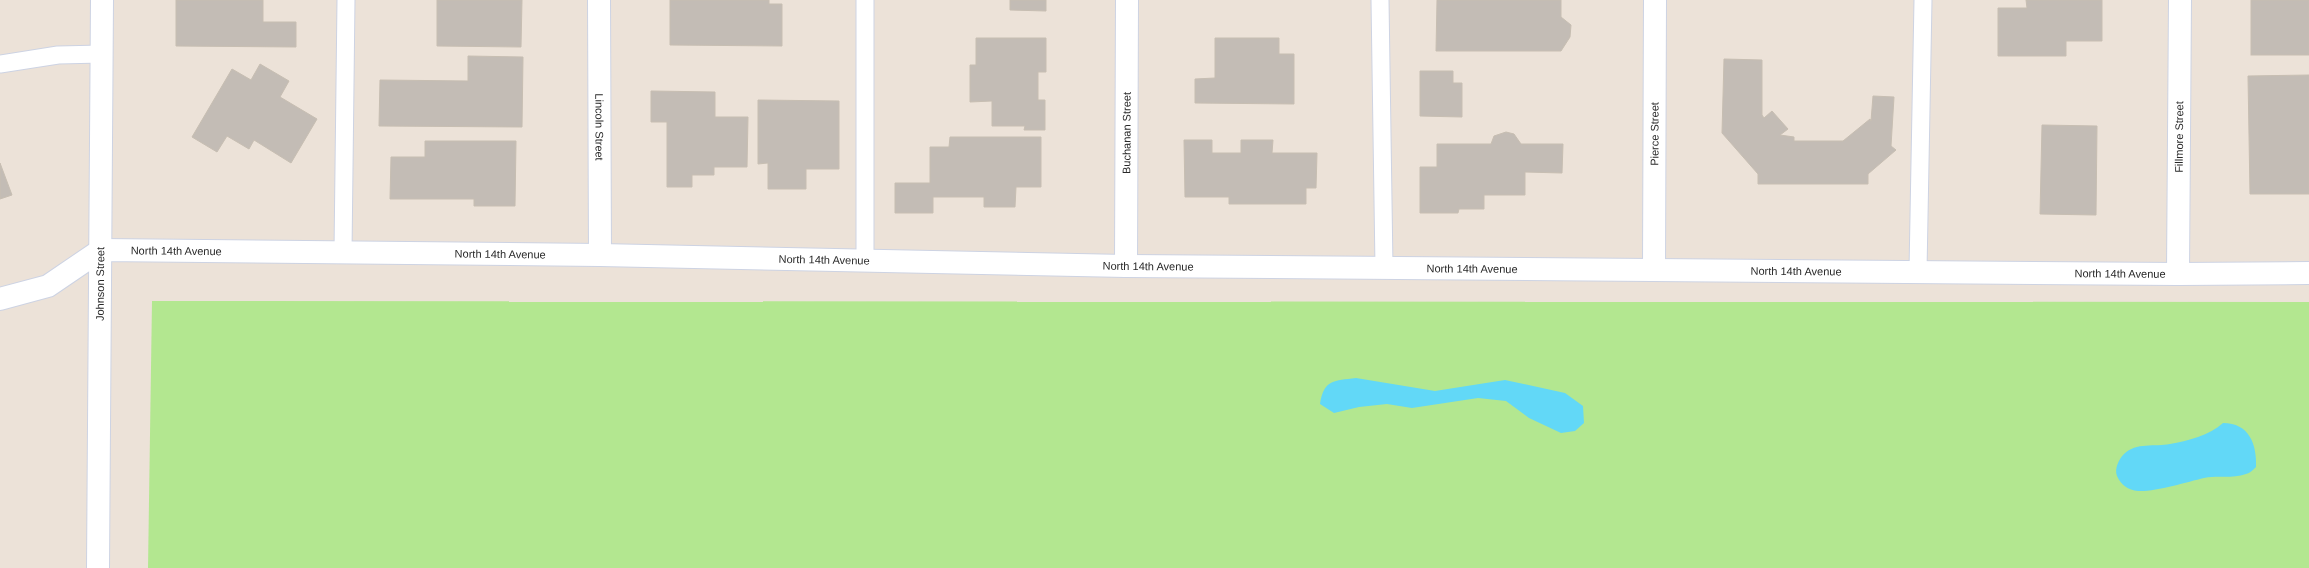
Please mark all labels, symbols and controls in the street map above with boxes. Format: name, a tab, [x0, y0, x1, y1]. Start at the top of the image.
street label: Buchanan Street	[1120, 92, 1133, 174]
street label: Lincoln Street	[593, 93, 606, 161]
street label: Fillmore Street	[2173, 101, 2185, 173]
street label: Pierce Street	[1648, 102, 1661, 166]
street label: North 14th Avenue	[131, 244, 222, 257]
street label: Johnson Street	[94, 247, 106, 321]
street label: North 14th Avenue	[455, 248, 546, 260]
street label: North 14th Avenue	[778, 253, 870, 267]
street label: North 14th Avenue	[1102, 260, 1194, 273]
street label: North 14th Avenue	[1426, 262, 1518, 275]
street label: North 14th Avenue	[1750, 265, 1842, 277]
street label: North 14th Avenue	[2074, 267, 2166, 280]

